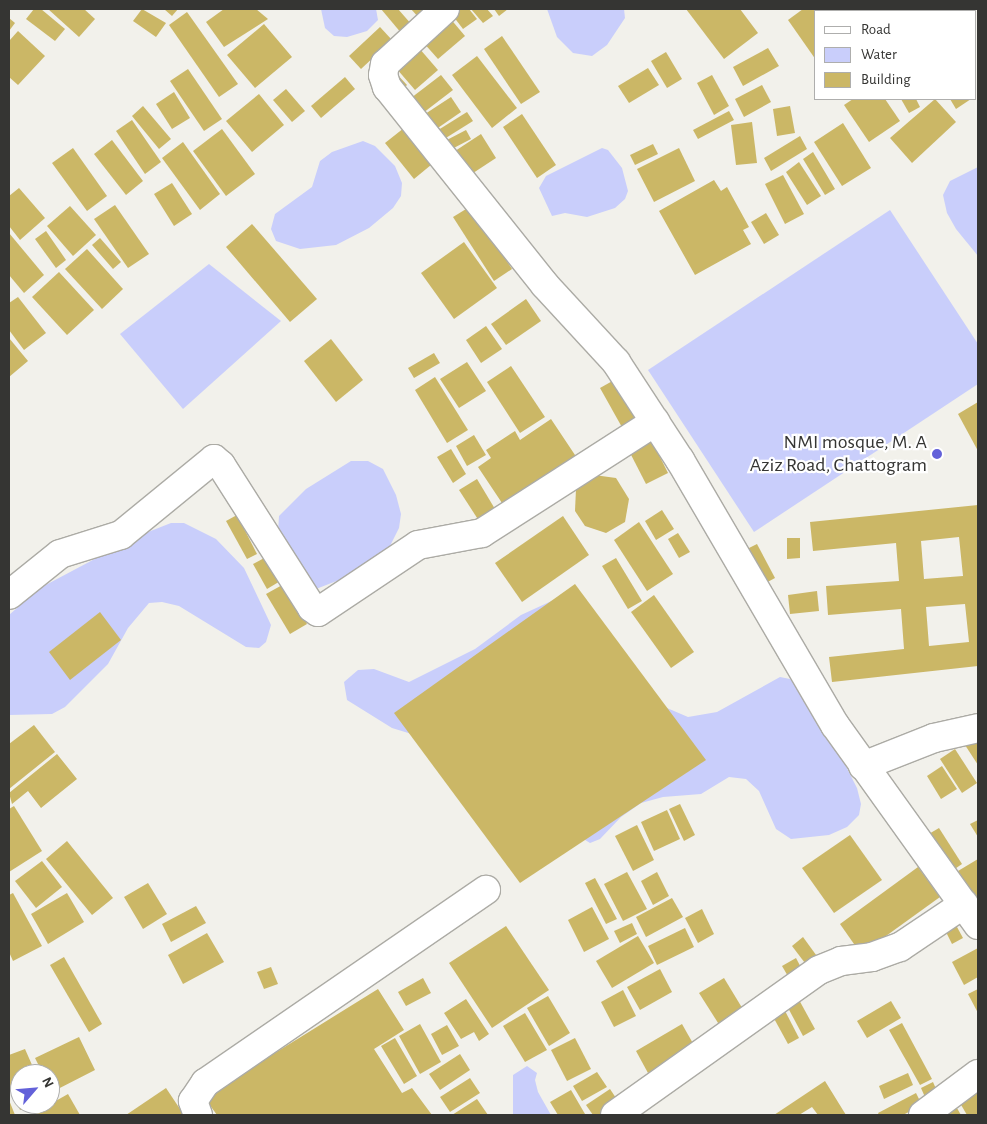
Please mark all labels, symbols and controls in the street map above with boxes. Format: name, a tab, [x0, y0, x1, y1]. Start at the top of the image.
legend	[814, 10, 977, 100]
text: Road	[861, 22, 891, 37]
text: Water	[861, 47, 897, 62]
text: Building	[861, 72, 911, 87]
place label: NMI mosque, M. A Aziz Road, Chattogram	[750, 430, 927, 477]
marker: NMI mosque, M. A Aziz Road, Chattogram	[931, 448, 943, 460]
north arrow	[10, 1064, 60, 1114]
text: N	[39, 1075, 56, 1090]

